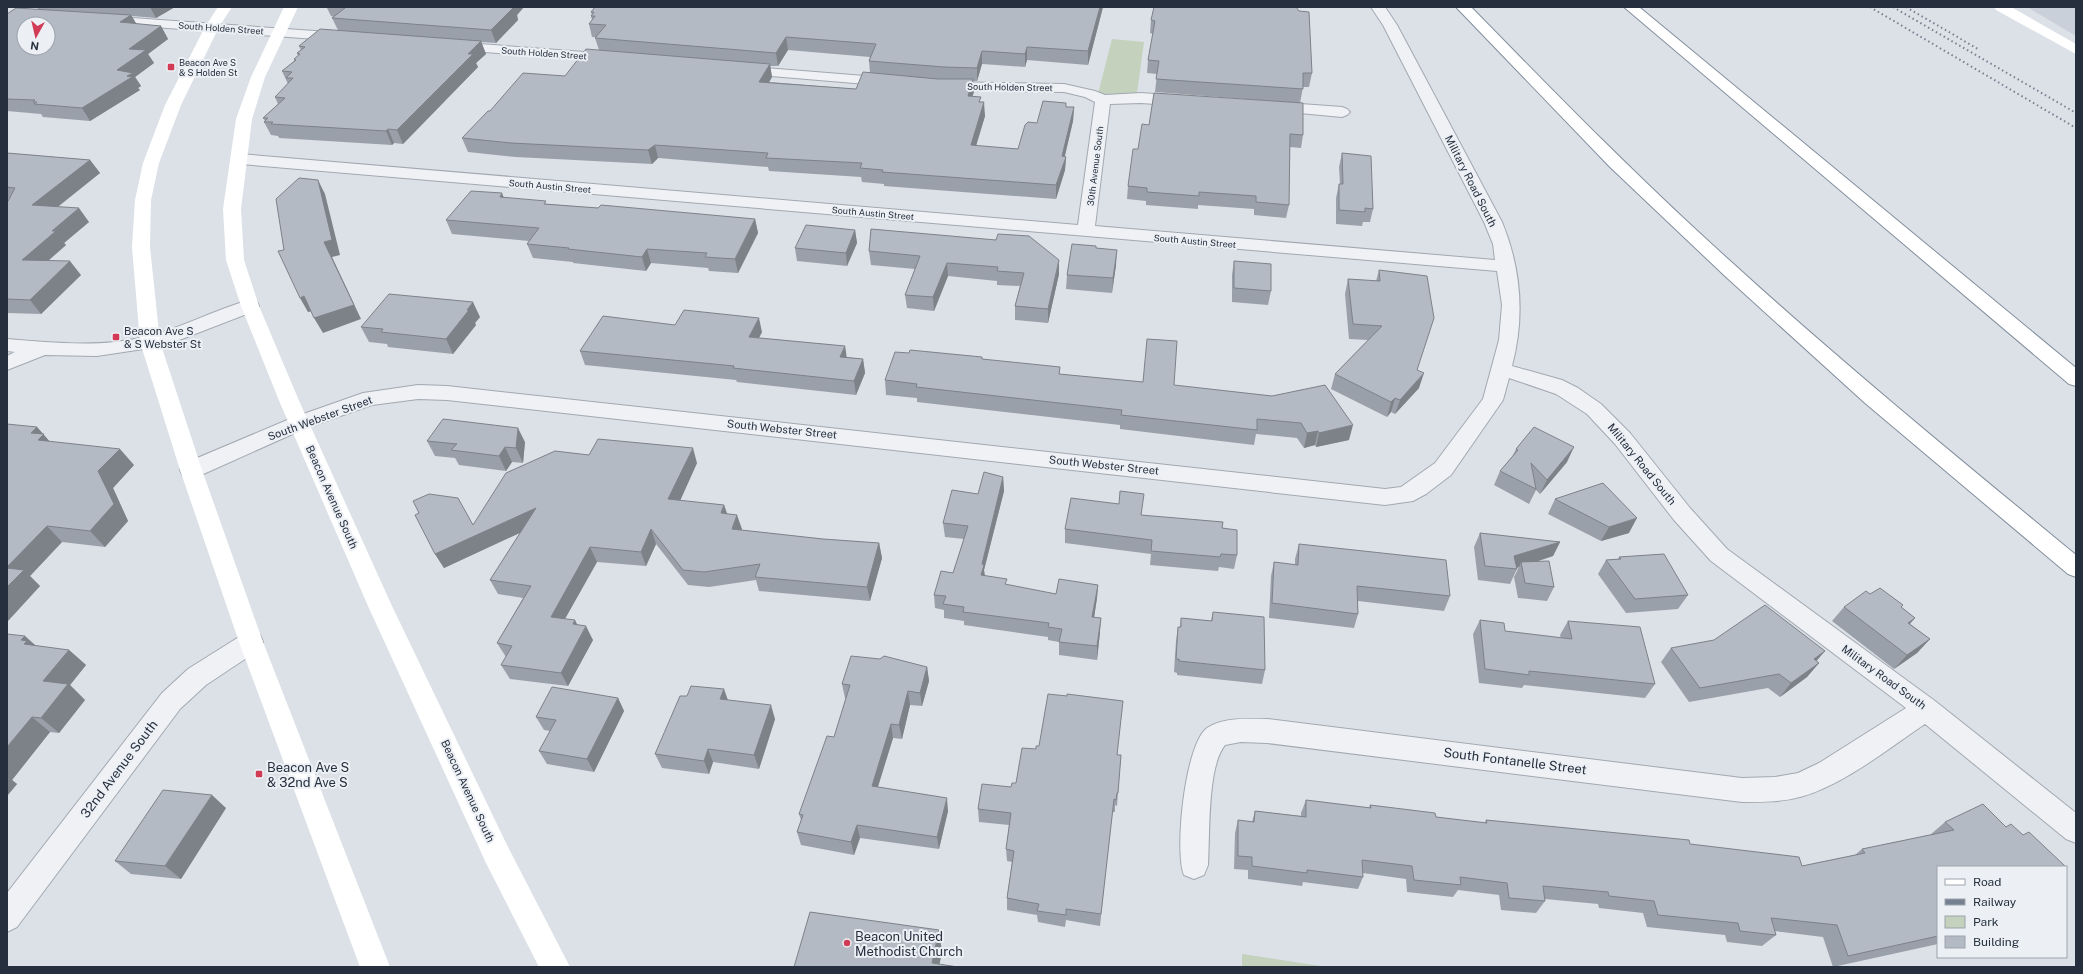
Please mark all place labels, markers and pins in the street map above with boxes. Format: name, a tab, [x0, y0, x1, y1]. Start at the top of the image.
place label: Beacon Ave S & S Holden St	[179, 57, 238, 78]
marker: Beacon Ave S & S Holden St	[166, 62, 176, 72]
place label: Beacon Ave S & S Webster St	[124, 325, 201, 350]
marker: Beacon Ave S & S Webster St	[111, 332, 121, 342]
place label: Beacon Ave S & 32nd Ave S	[267, 760, 349, 790]
marker: Beacon Ave S & 32nd Ave S	[254, 769, 264, 779]
place label: Beacon United Methodist Church	[855, 929, 963, 959]
marker: Beacon United Methodist Church	[842, 938, 852, 948]

